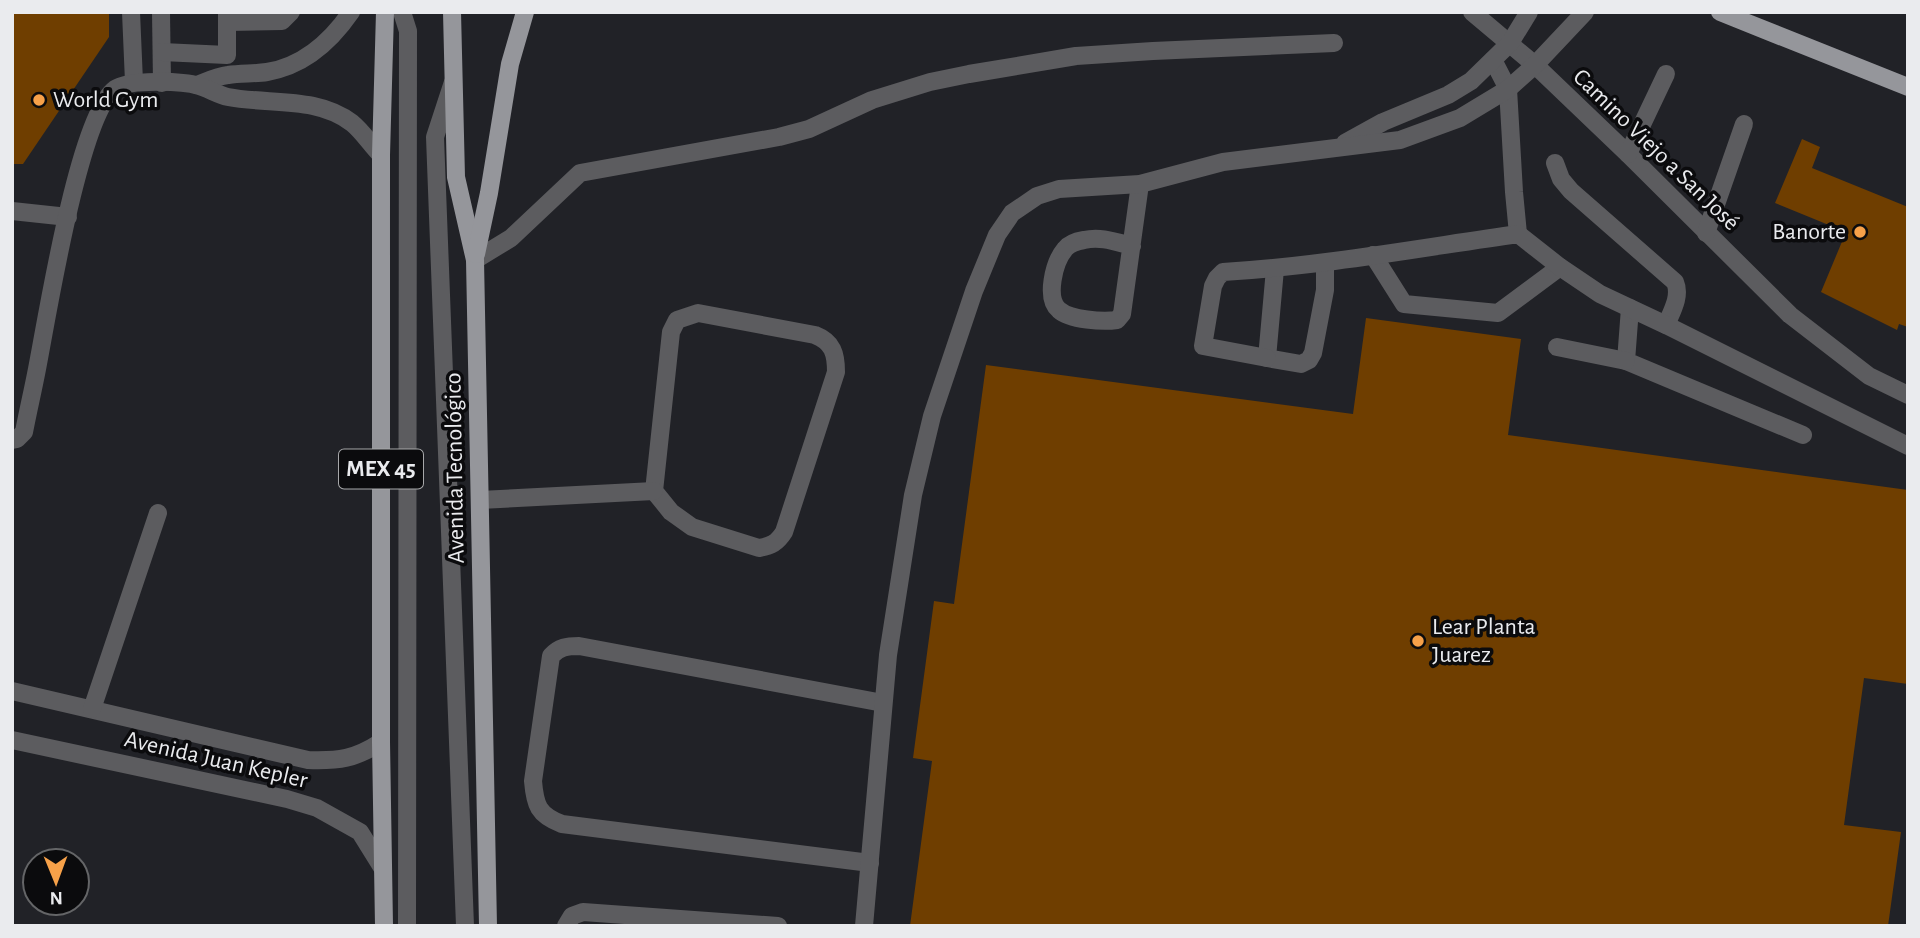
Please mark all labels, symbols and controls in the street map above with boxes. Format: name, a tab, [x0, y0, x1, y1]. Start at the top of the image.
street label: Camino Viejo a San José	[1568, 65, 1744, 235]
place label: World Gym	[53, 88, 158, 112]
marker: World Gym	[31, 92, 47, 108]
place label: Banorte	[1772, 220, 1846, 244]
marker: Banorte	[1852, 224, 1868, 240]
street label: Avenida Tecnológico	[441, 372, 469, 564]
road number: MEX 45	[339, 449, 423, 489]
place label: Lear Planta Juarez	[1432, 615, 1536, 667]
marker: Lear Planta Juarez	[1410, 633, 1426, 649]
street label: Avenida Juan Kepler	[122, 727, 310, 793]
north arrow	[21, 847, 91, 917]
text: N	[49, 888, 63, 907]

